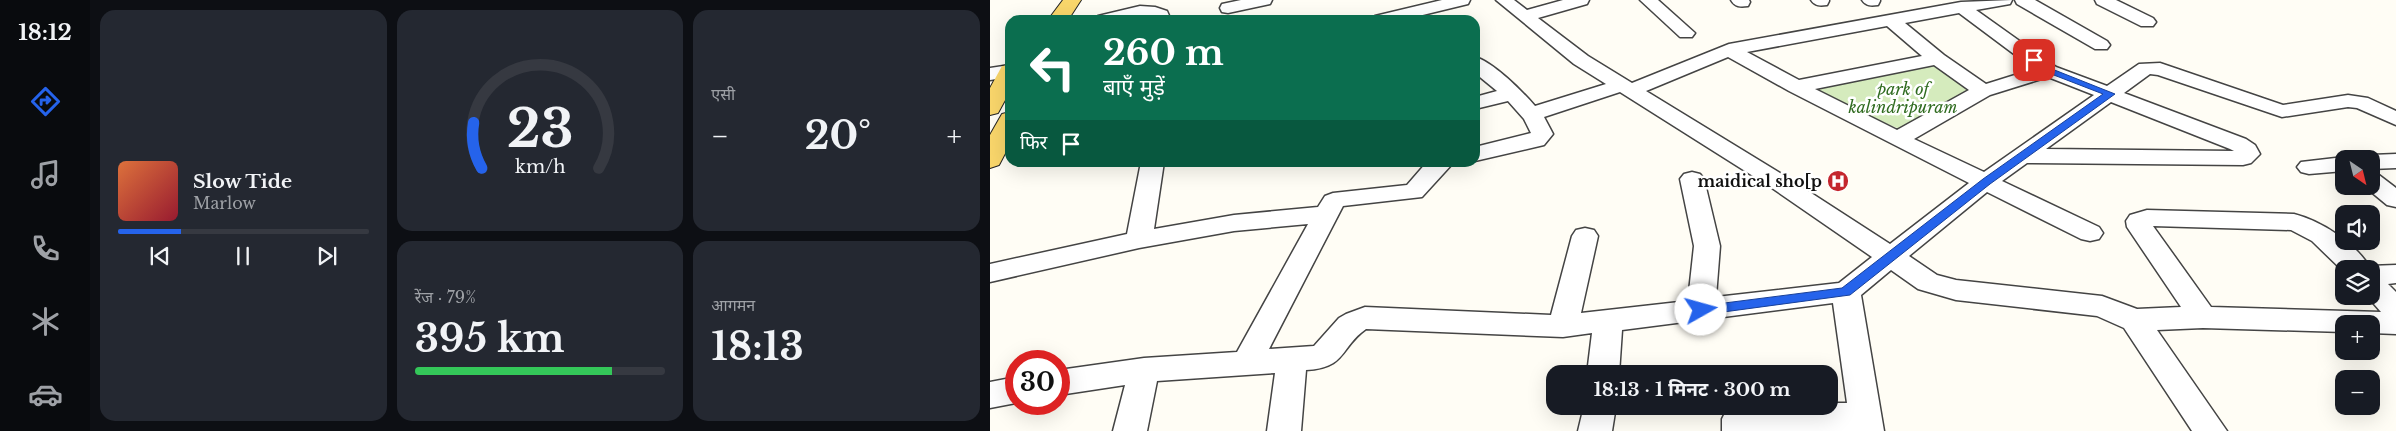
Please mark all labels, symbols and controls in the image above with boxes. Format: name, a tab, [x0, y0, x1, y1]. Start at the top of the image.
text: 18:12	[18, 19, 72, 46]
text: 260 m	[1103, 31, 1224, 74]
icon: left	[1020, 35, 1085, 100]
pin	[2013, 39, 2055, 81]
icon: arrive	[2020, 46, 2048, 74]
text: बाएँ मुड़ें	[1103, 74, 1165, 101]
park label: park of kalindripuram	[1848, 79, 1958, 117]
icon: directions	[28, 84, 63, 119]
text: एसी	[711, 84, 735, 104]
text: 23	[506, 97, 573, 161]
text: 20°	[805, 112, 871, 159]
text: −	[711, 119, 729, 154]
text: +	[947, 119, 962, 154]
icon: arrive	[1057, 130, 1085, 158]
text: फिर	[1020, 131, 1047, 154]
north arrow	[2335, 150, 2380, 195]
map controls	[2335, 150, 2380, 415]
text: km/h	[515, 156, 565, 178]
icon: music	[28, 157, 63, 192]
hospital icon: maidical sho[p	[1826, 169, 1850, 193]
text: Slow Tide	[193, 170, 292, 193]
place label: maidical sho[p	[1697, 171, 1822, 191]
text: Marlow	[193, 193, 256, 213]
button: sound	[2335, 205, 2380, 250]
icon: phone	[28, 231, 63, 266]
icon: previous	[146, 242, 174, 270]
icon: pause	[229, 242, 257, 270]
icon: next	[313, 242, 341, 270]
button: layers	[2335, 260, 2380, 305]
position arrow	[1674, 283, 1726, 335]
text: रेंज · 79%	[415, 287, 476, 307]
text: आगमन	[711, 295, 755, 315]
icon: climate	[28, 304, 63, 339]
text: 395 km	[415, 315, 564, 362]
button: +	[2335, 315, 2380, 360]
text: 18:13	[711, 323, 804, 370]
speed limit sign: 30	[1005, 350, 1070, 415]
button: −	[2335, 370, 2380, 415]
icon: car	[28, 377, 63, 412]
text: 18:13 · 1 मिनट · 300 m	[1593, 378, 1791, 401]

